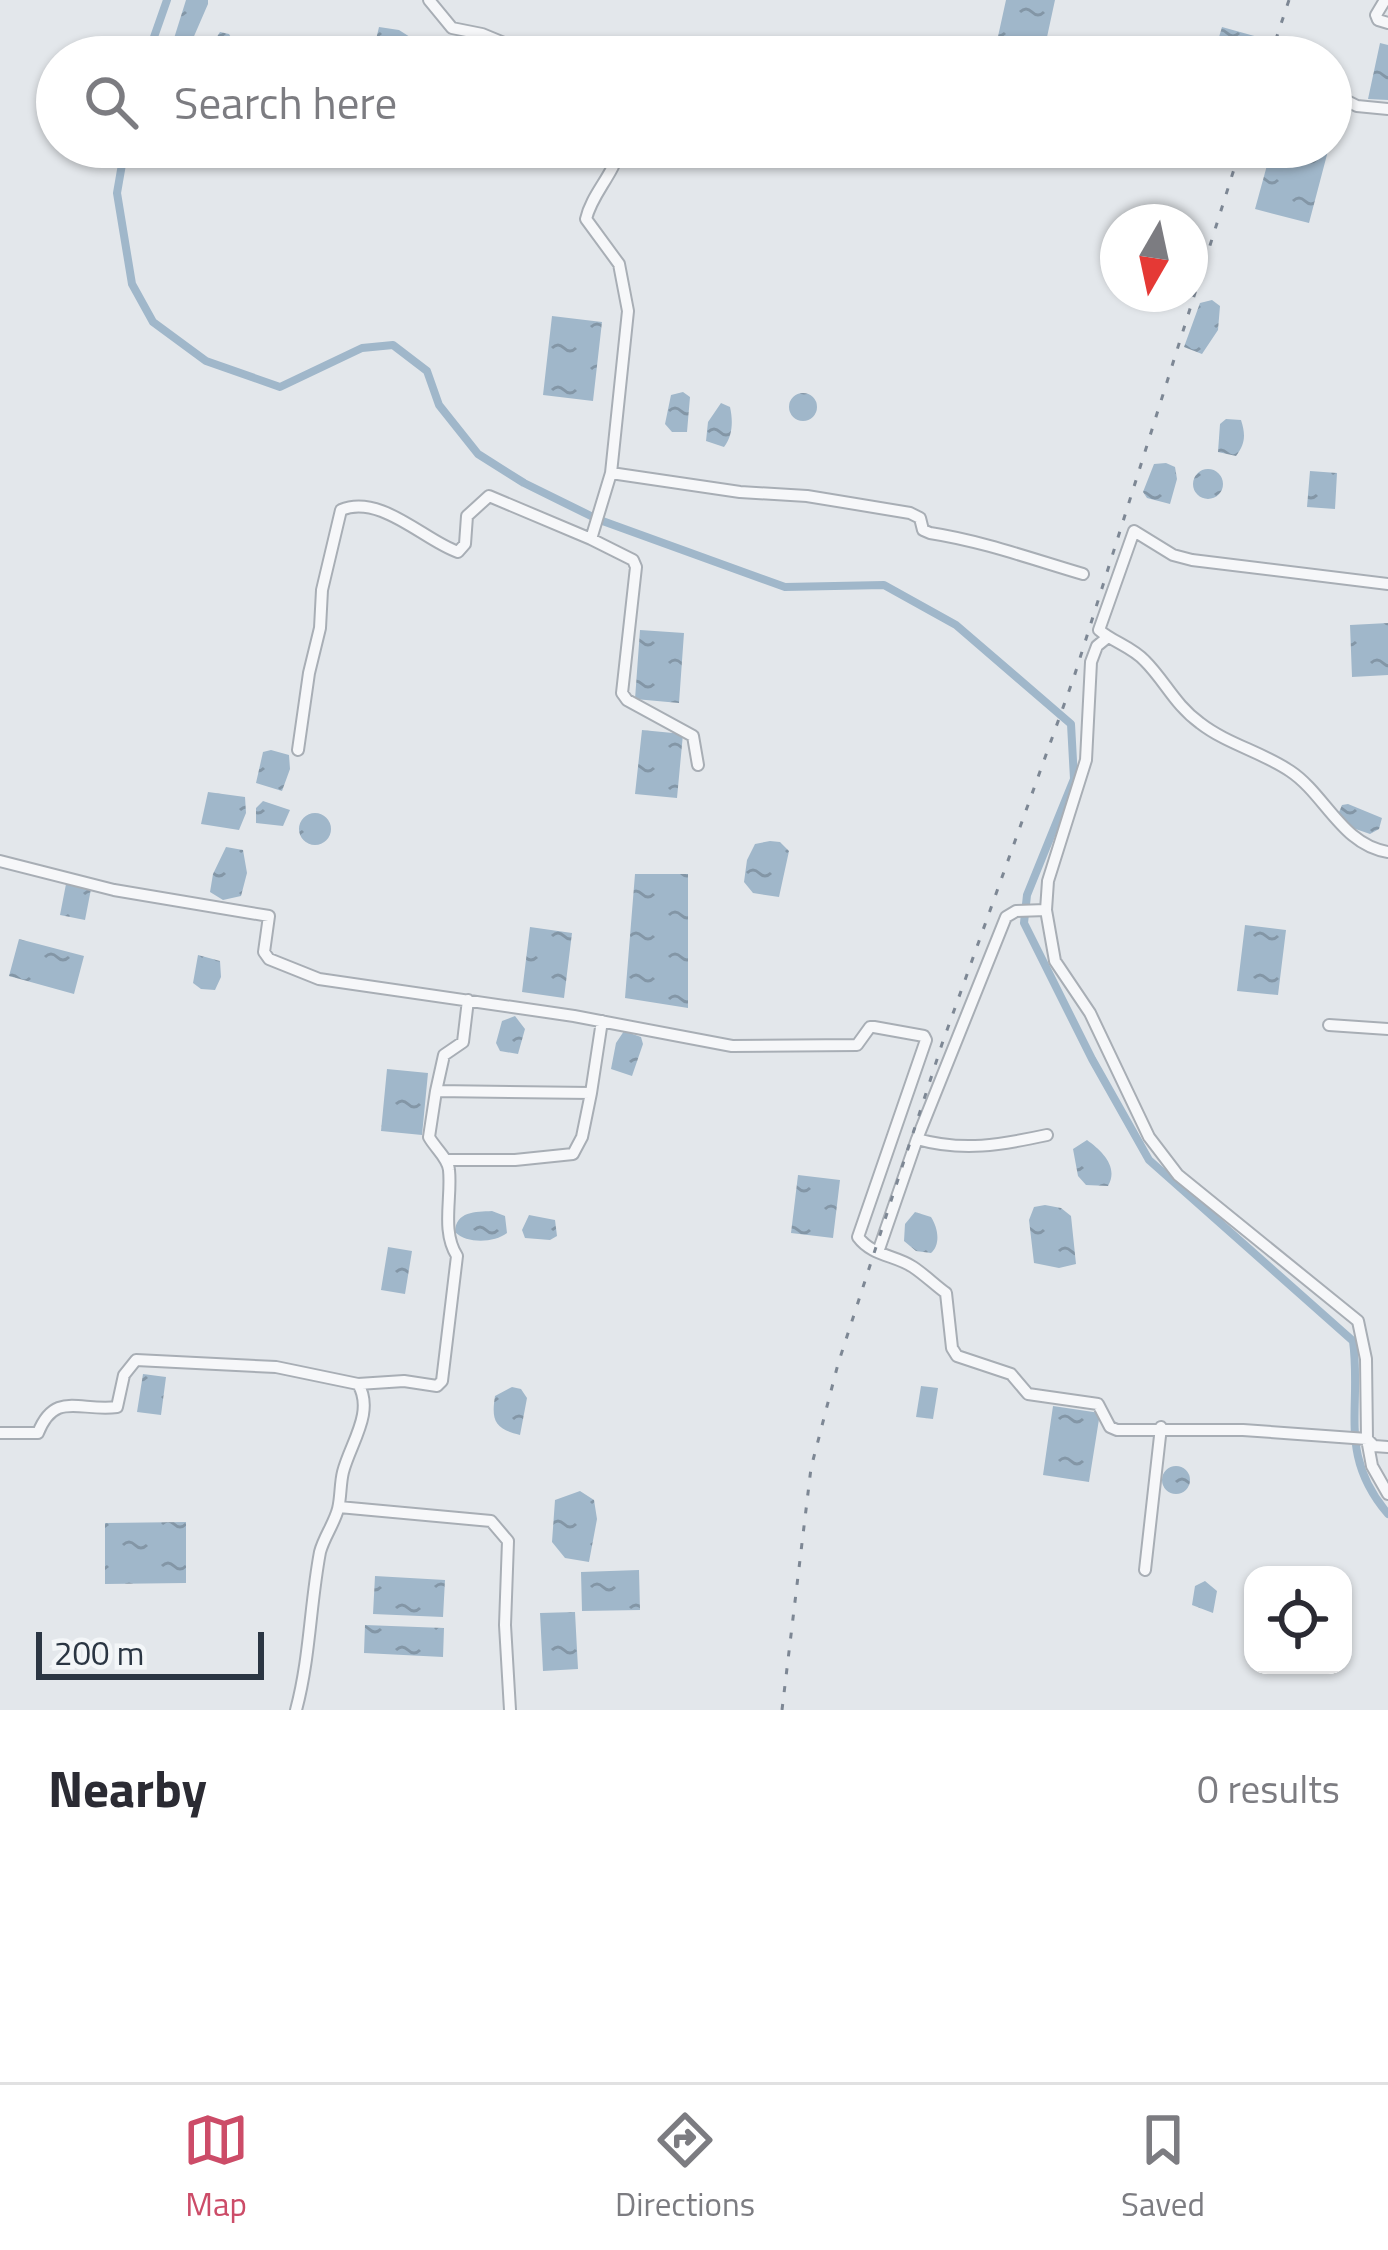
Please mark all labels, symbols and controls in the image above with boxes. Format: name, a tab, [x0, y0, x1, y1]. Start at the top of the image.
search box	[36, 36, 1352, 168]
text: Search here	[174, 68, 397, 136]
icon: search	[78, 69, 144, 135]
north arrow	[1100, 204, 1208, 312]
map controls	[1244, 1566, 1352, 1674]
button: locate	[1244, 1566, 1352, 1674]
scale bar	[36, 1626, 264, 1679]
text: 200 m	[54, 1628, 144, 1678]
text: Nearby	[48, 1749, 207, 1827]
text: 0 results	[1197, 1759, 1340, 1818]
tab: Map	[183, 2107, 249, 2229]
tab: Directions	[615, 2107, 755, 2229]
tab: Saved	[1121, 2107, 1205, 2229]

